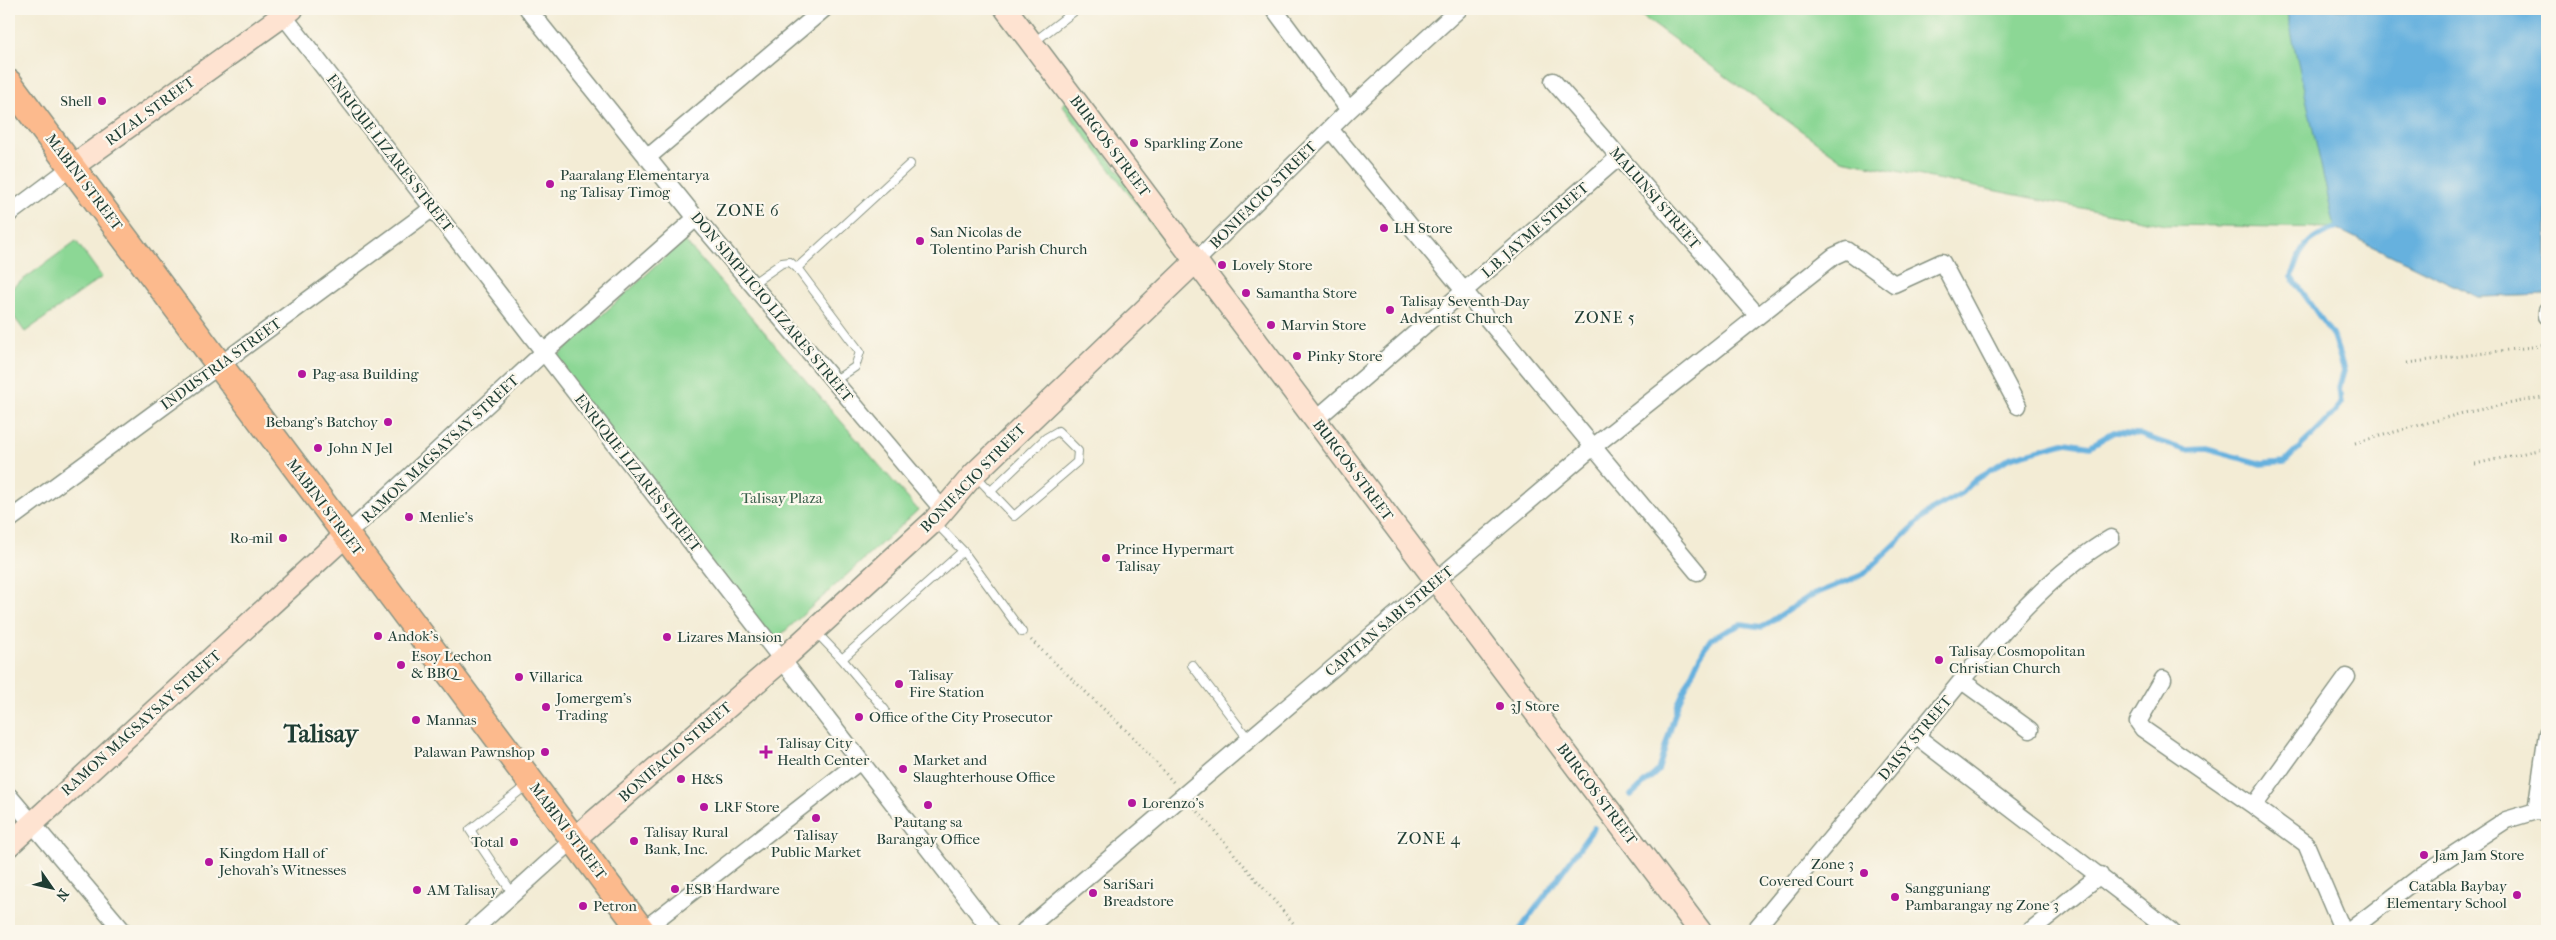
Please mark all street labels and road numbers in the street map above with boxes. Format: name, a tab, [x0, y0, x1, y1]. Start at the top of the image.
street label: ENRIQUE LIZARES STREET	[323, 70, 458, 236]
street label: RIZAL STREET	[102, 72, 199, 149]
street label: BURGOS STREET	[1066, 92, 1155, 201]
street label: MABINI STREET	[42, 130, 127, 235]
street label: BONIFACIO STREET	[1206, 137, 1321, 252]
street label: MALUNSI STREET	[1606, 143, 1705, 253]
street label: L.B. JAYME STREET	[1478, 178, 1593, 281]
street label: DON SIMPLICIO LIZARES STREET	[687, 208, 857, 406]
street label: INDUSTRIA STREET	[157, 314, 286, 414]
street label: RAMON MAGSAYSAY STREET	[357, 371, 523, 527]
street label: ENRIQUE LIZARES STREET	[571, 390, 706, 556]
street label: BURGOS STREET	[1309, 416, 1398, 525]
street label: BONIFACIO STREET	[917, 419, 1030, 536]
street label: MABINI STREET	[283, 455, 368, 560]
street label: CAPITAN SABI STREET	[1321, 561, 1458, 680]
street label: RAMON MAGSAYSAY STREET	[57, 646, 225, 800]
street label: DAISY STREET	[1874, 691, 1956, 784]
street label: BONIFACIO STREET	[615, 697, 736, 806]
street label: BURGOS STREET	[1553, 740, 1642, 849]
street label: MABINI STREET	[526, 779, 611, 884]

